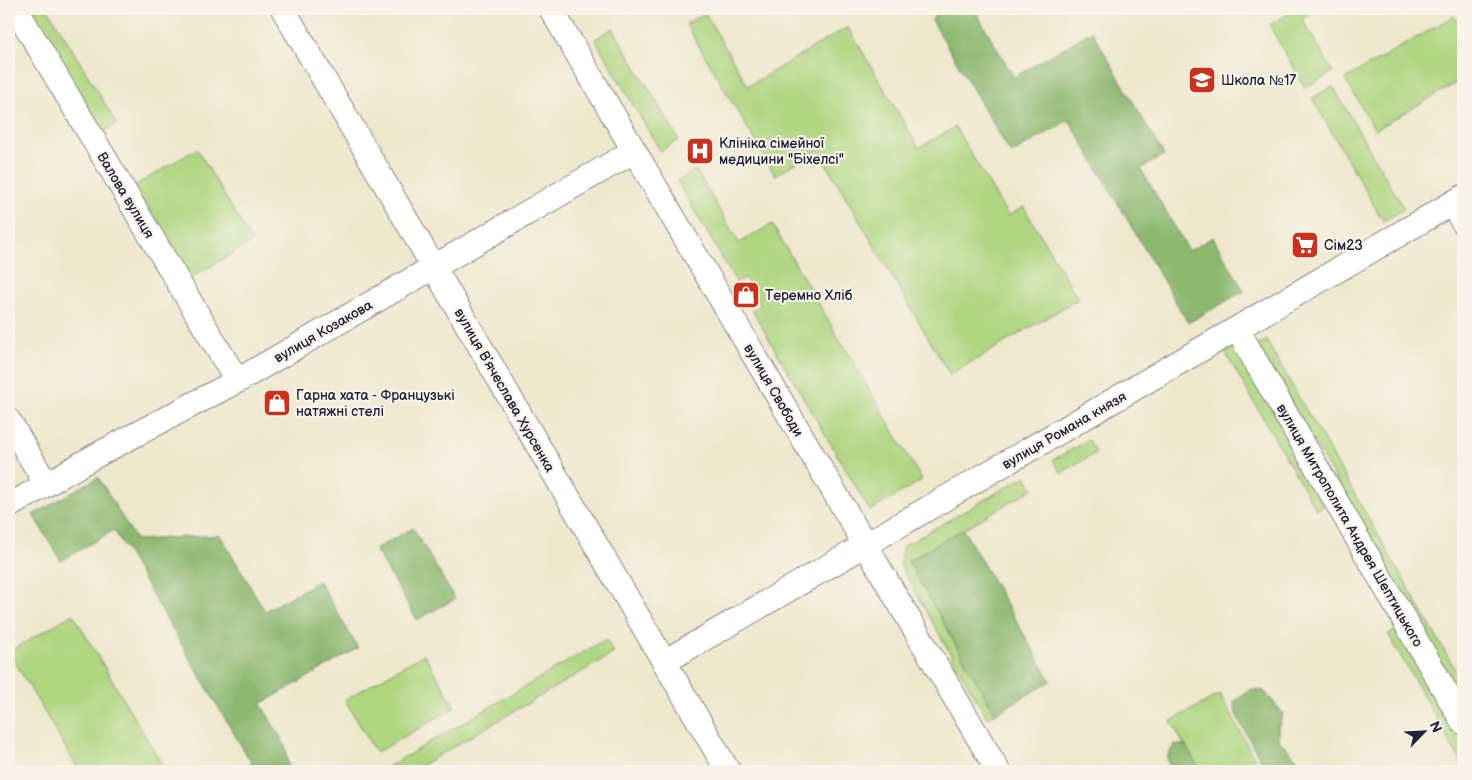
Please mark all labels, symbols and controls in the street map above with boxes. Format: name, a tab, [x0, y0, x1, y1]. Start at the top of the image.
school or university icon: Школа №17	[1187, 65, 1217, 95]
place label: Школа №17	[1221, 72, 1296, 89]
place label: Клініка сімейної медицини "Біхелсі"	[719, 135, 844, 168]
hospital icon: Клініка сімейної медицини "Біхелсі"	[685, 136, 715, 166]
street label: Валова вулиця	[93, 149, 158, 242]
supermarket icon: Сім23	[1290, 230, 1320, 260]
place label: Сім23	[1324, 237, 1363, 254]
shop icon: Теремно Хліб	[731, 280, 761, 310]
place label: Теремно Хліб	[765, 287, 853, 304]
street label: вулиця Козакова	[271, 296, 376, 366]
street label: вулиця Вʼячеслава Хурсенка	[451, 305, 559, 476]
street label: вулиця Свободи	[740, 341, 807, 440]
place label: Гарна хата - Французькі натяжні стелі	[296, 387, 455, 420]
shop icon: Гарна хата - Французькі натяжні стелі	[262, 388, 292, 418]
street label: вулиця Романа князя	[999, 388, 1130, 473]
street label: вулиця Митрополита Андрея Шептицького	[1273, 401, 1426, 650]
north arrow	[1400, 708, 1450, 758]
text: N	[1426, 719, 1445, 735]

